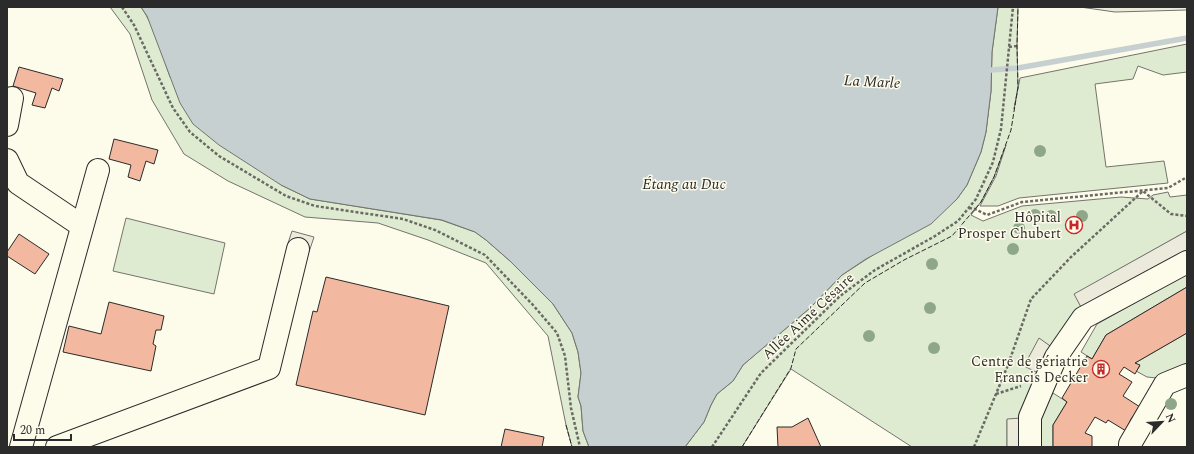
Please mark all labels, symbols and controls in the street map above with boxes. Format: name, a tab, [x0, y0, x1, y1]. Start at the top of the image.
water label: La Marle	[843, 69, 901, 95]
water label: Étang au Duc	[642, 173, 726, 196]
place label: Hôpital Prosper Chubert	[958, 207, 1061, 244]
hospital icon: Hôpital Prosper Chubert	[1064, 215, 1084, 235]
street label: Allée Aimé Césaire	[757, 267, 859, 364]
place label: Centre de gériatrie Francis Decker	[971, 351, 1088, 388]
building icon: Centre de gériatrie Francis Decker	[1091, 359, 1111, 379]
north arrow	[1142, 402, 1182, 442]
text: N	[1161, 410, 1180, 426]
scale bar	[14, 416, 71, 442]
text: 20 m	[20, 421, 45, 440]

